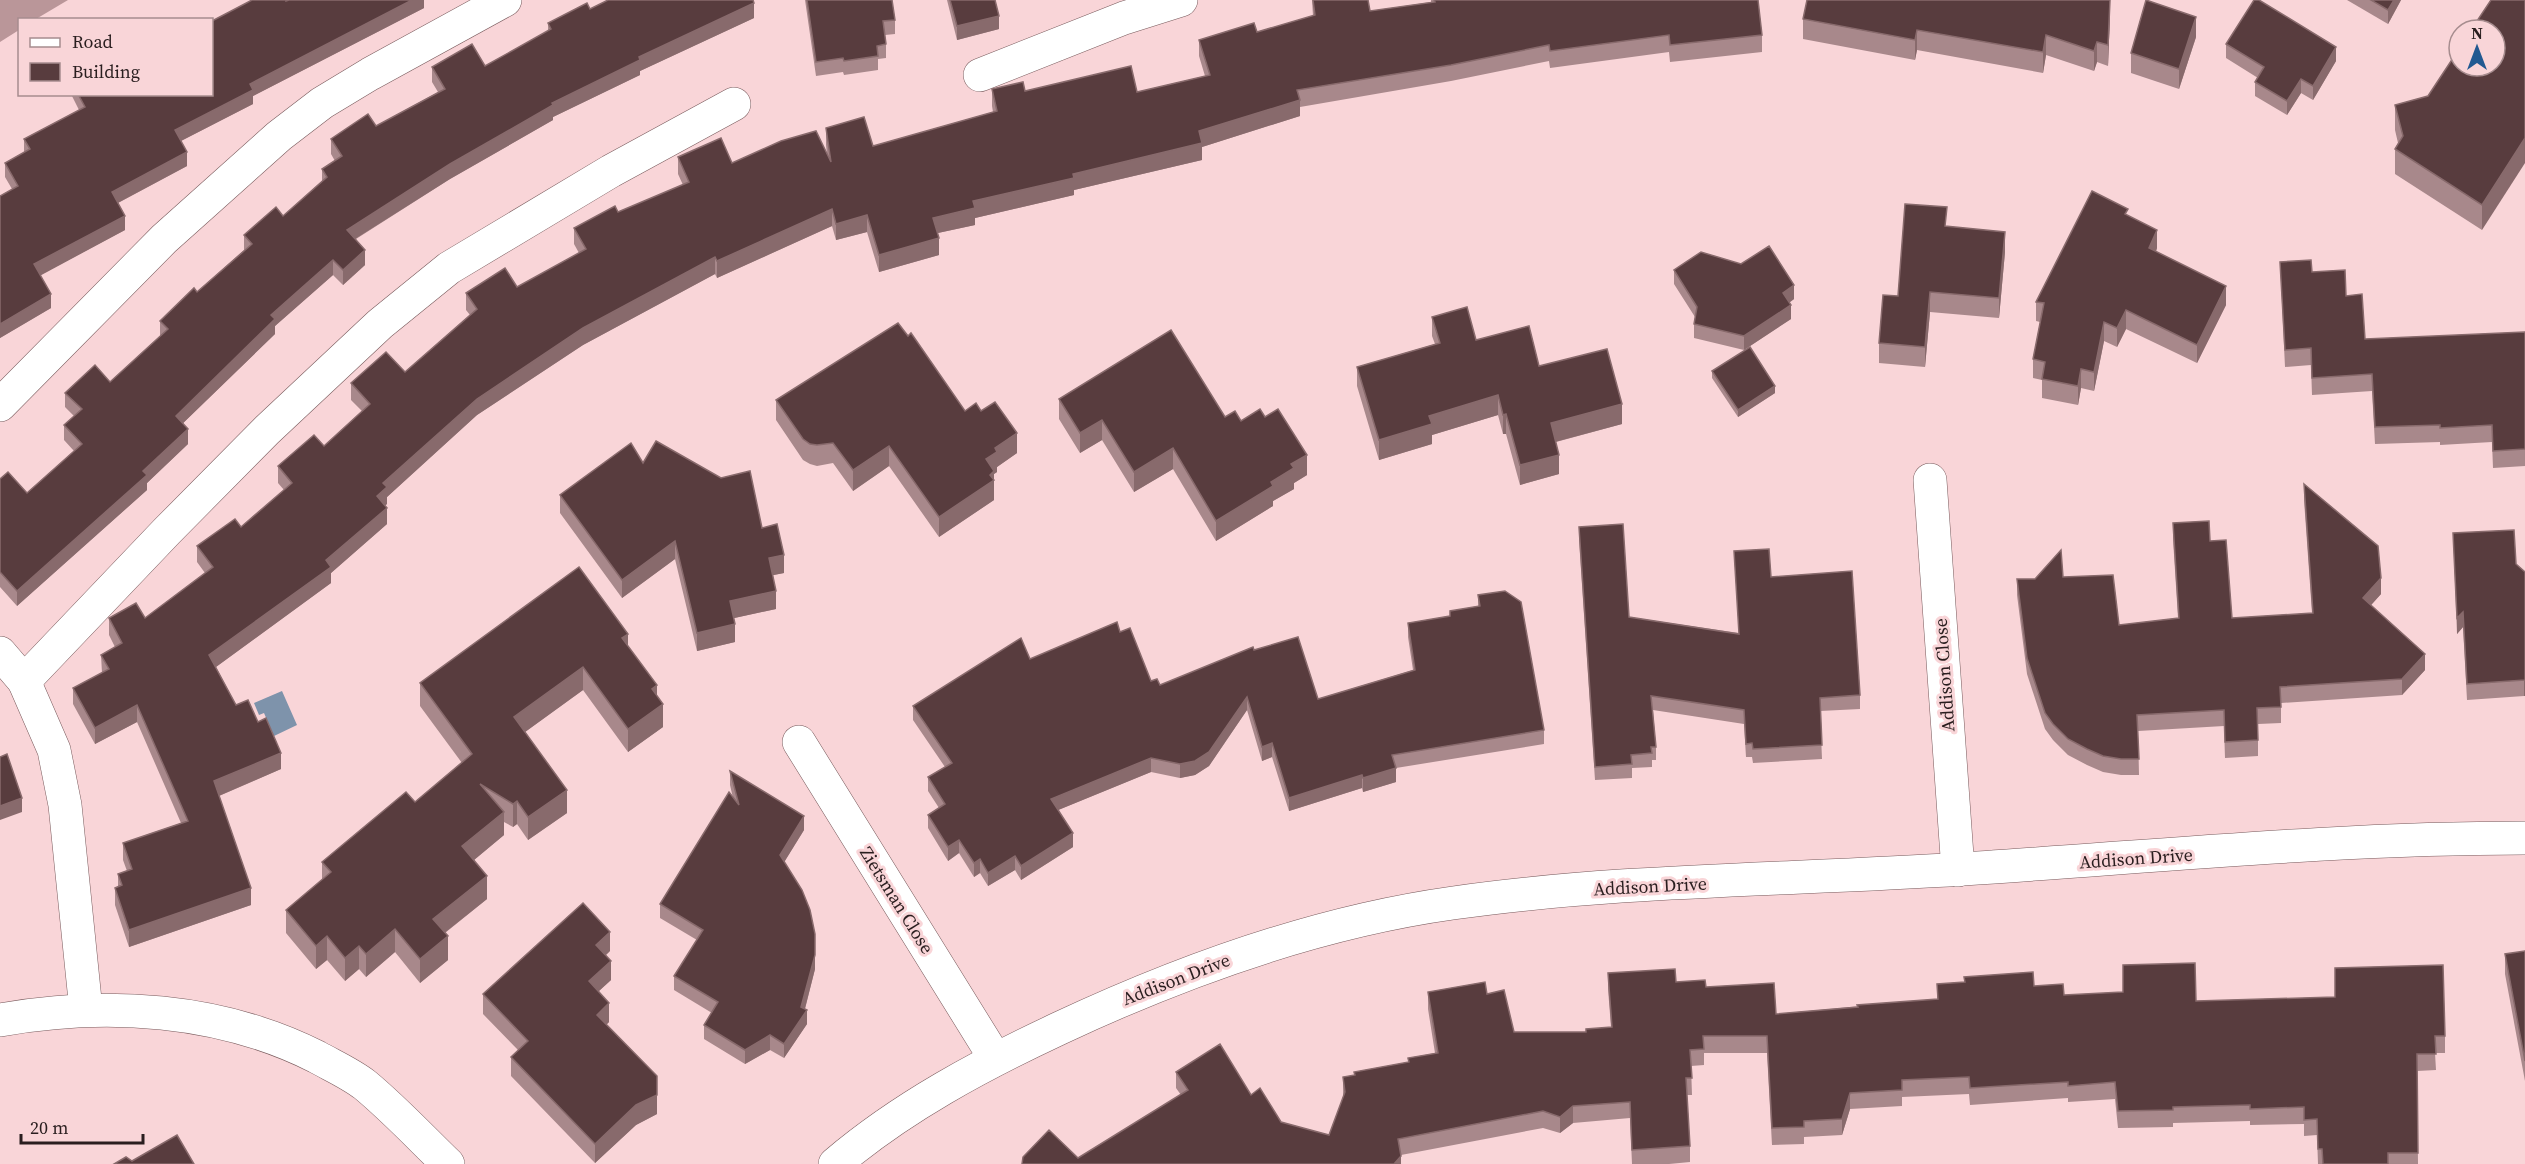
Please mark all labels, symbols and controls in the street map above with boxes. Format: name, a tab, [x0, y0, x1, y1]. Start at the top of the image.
legend	[18, 18, 213, 96]
north arrow	[2447, 18, 2507, 78]
text: N	[2471, 22, 2483, 44]
text: Road	[72, 29, 113, 54]
text: Building	[72, 59, 140, 84]
street label: Addison Close	[1928, 617, 1960, 733]
street label: Zietsman Close	[854, 842, 940, 958]
street label: Addison Drive	[2078, 842, 2194, 874]
street label: Addison Drive	[1593, 871, 1707, 901]
street label: Addison Drive	[1119, 947, 1233, 1011]
scale bar	[21, 1107, 142, 1145]
text: 20 m	[30, 1115, 68, 1140]

